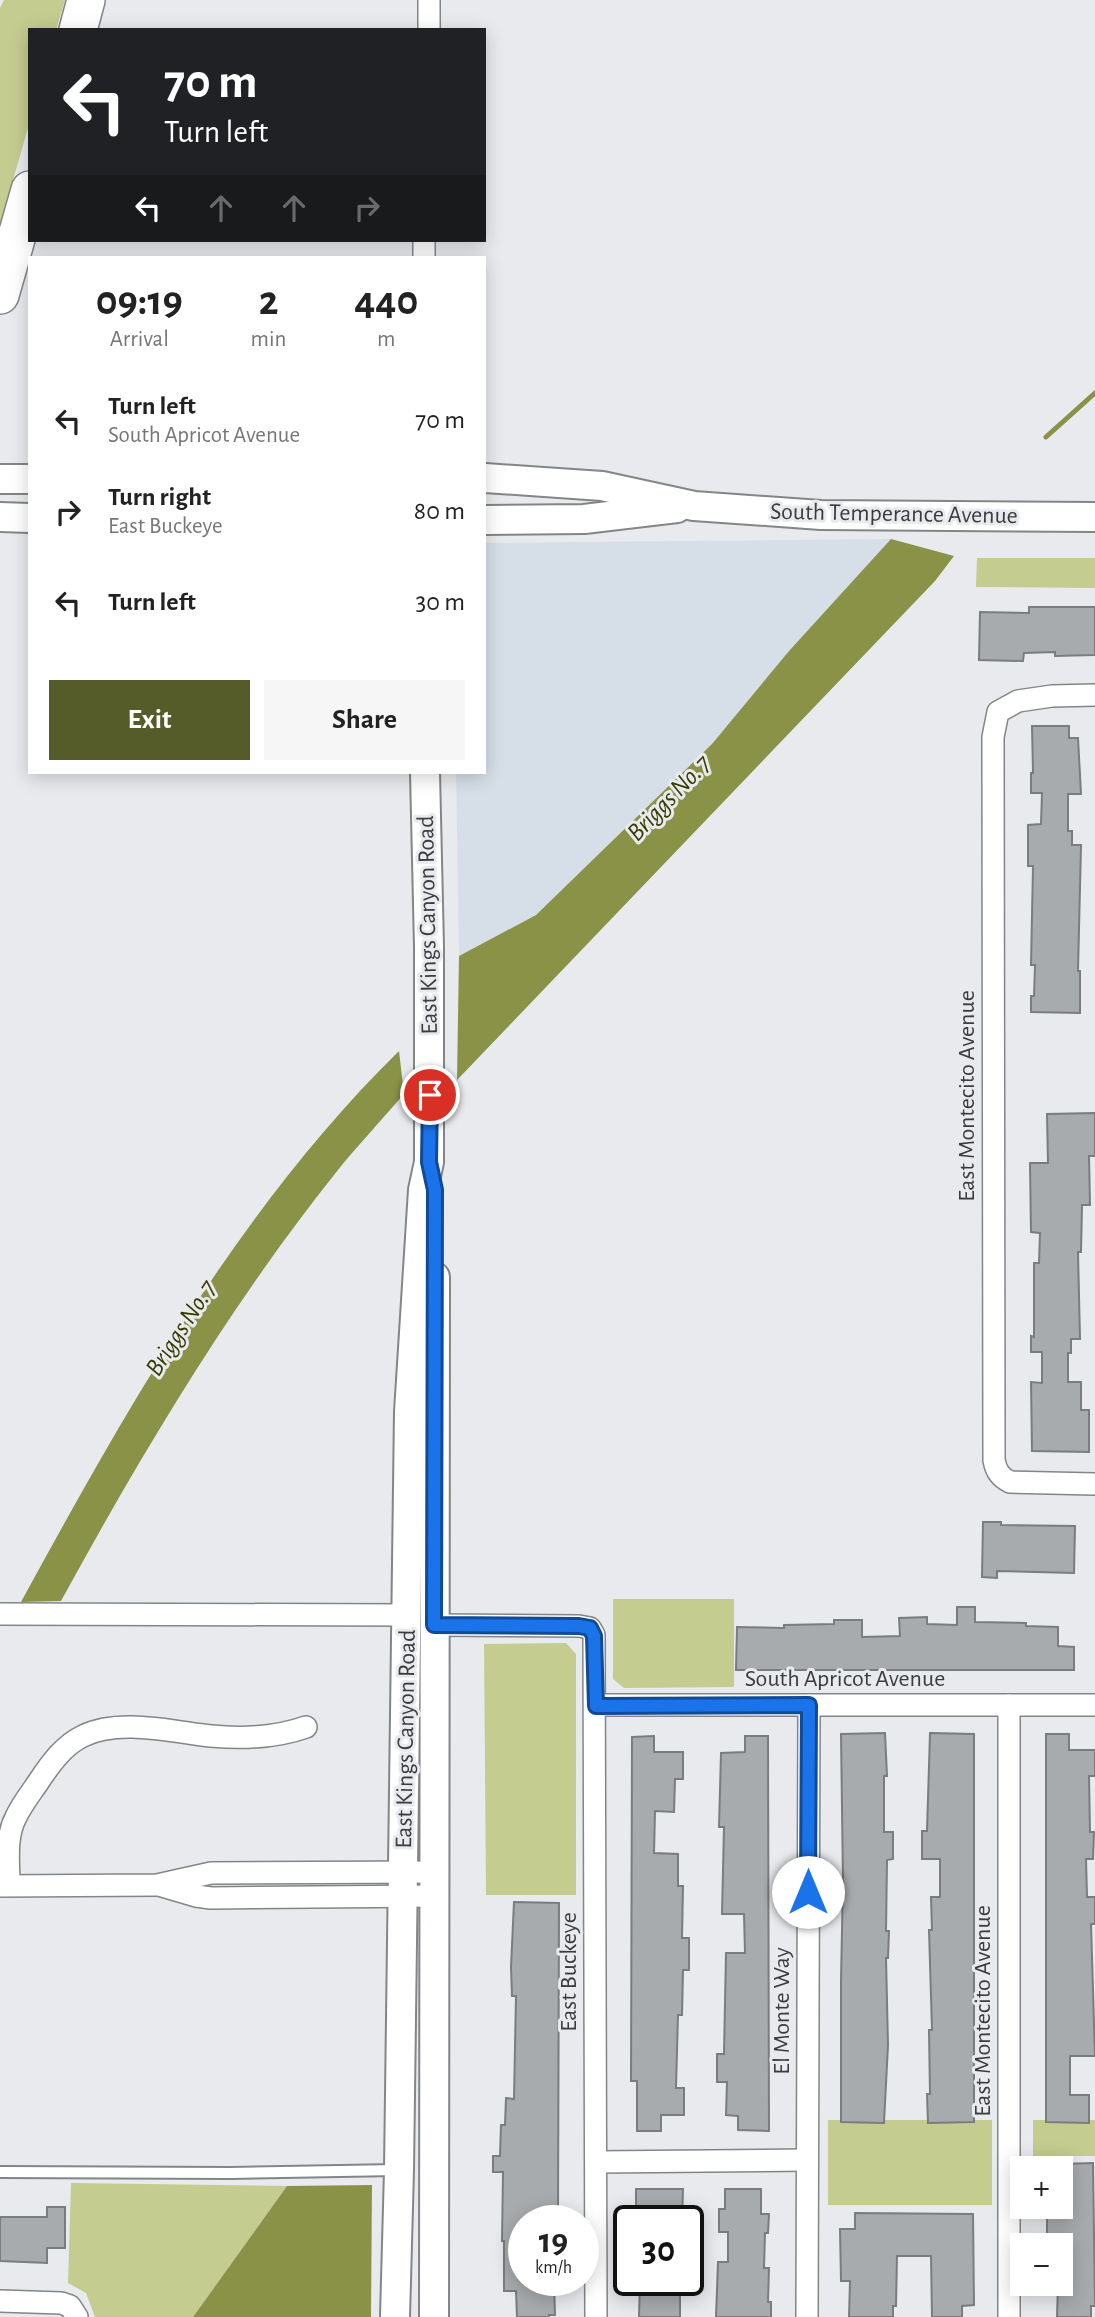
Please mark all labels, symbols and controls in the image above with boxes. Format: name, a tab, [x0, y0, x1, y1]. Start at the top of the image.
icon: left	[49, 56, 140, 147]
text: 70 m	[164, 58, 258, 107]
text: Turn left	[164, 116, 268, 148]
icon: left	[129, 189, 167, 227]
icon: ahead	[202, 189, 240, 227]
icon: ahead	[275, 189, 313, 227]
icon: right	[348, 189, 386, 227]
text: 09:19	[96, 280, 183, 322]
text: 2	[259, 280, 278, 322]
text: 440	[354, 280, 418, 322]
text: Arrival	[110, 328, 169, 351]
text: min	[251, 328, 286, 351]
text: m	[377, 328, 395, 351]
text: Turn left	[108, 393, 196, 419]
icon: left	[49, 402, 87, 440]
text: 70 m	[415, 407, 465, 433]
text: South Apricot Avenue	[108, 424, 300, 447]
text: Turn right	[108, 484, 211, 510]
icon: right	[49, 493, 87, 531]
text: 80 m	[414, 498, 465, 524]
street label: South Temperance Avenue	[770, 500, 1018, 528]
text: East Buckeye	[108, 515, 223, 538]
icon: left	[49, 584, 87, 622]
text: Turn left	[108, 589, 196, 615]
text: 30 m	[415, 589, 465, 615]
button: Exit	[49, 680, 250, 760]
button: Share	[264, 680, 465, 760]
water label: Briggs No. 7	[622, 750, 716, 846]
street label: East Kings Canyon Road	[414, 815, 442, 1035]
street label: East Montecito Avenue	[955, 990, 979, 1202]
pin	[400, 1065, 460, 1125]
icon: arrive	[411, 1076, 449, 1114]
water label: Briggs No. 7	[141, 1275, 221, 1380]
street label: East Kings Canyon Road	[392, 1629, 420, 1849]
street label: South Apricot Avenue	[745, 1667, 945, 1691]
position arrow	[771, 1855, 845, 1929]
street label: East Montecito Avenue	[971, 1905, 995, 2117]
street label: East Buckeye	[557, 1912, 581, 2032]
street label: El Monte Way	[770, 1947, 794, 2075]
map controls	[1010, 2156, 1073, 2296]
button: +	[1010, 2156, 1073, 2219]
speed limit sign: 30	[613, 2205, 704, 2296]
text: 19	[539, 2224, 568, 2259]
button: −	[1010, 2233, 1073, 2296]
text: km/h	[535, 2259, 572, 2277]

